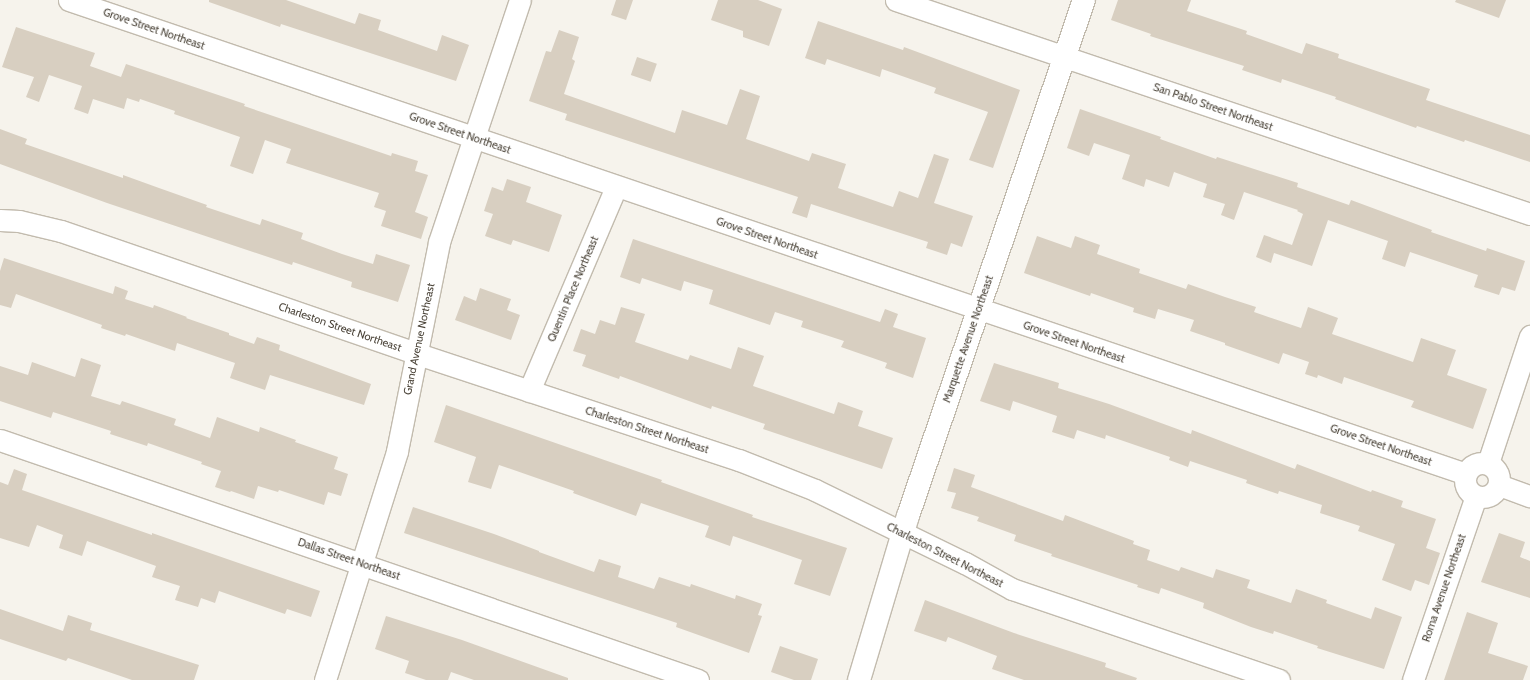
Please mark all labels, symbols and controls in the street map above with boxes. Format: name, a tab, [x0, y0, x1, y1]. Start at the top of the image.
street label: Grove Street Northeast	[101, 5, 207, 53]
street label: San Pablo Street Northeast	[1151, 80, 1275, 134]
street label: Grove Street Northeast	[407, 109, 513, 157]
street label: Grove Street Northeast	[714, 214, 820, 262]
street label: Quentin Place Northeast	[545, 234, 601, 344]
street label: Marquette Avenue Northeast	[940, 274, 996, 404]
street label: Grand Avenue Northeast	[401, 282, 437, 396]
street label: Charleston Street Northeast	[277, 300, 403, 354]
street label: Grove Street Northeast	[1021, 318, 1127, 366]
street label: Charleston Street Northeast	[583, 404, 711, 456]
street label: Grove Street Northeast	[1328, 421, 1434, 469]
street label: Charleston Street Northeast	[884, 520, 1006, 590]
street label: Roma Avenue Northeast	[1419, 532, 1469, 644]
street label: Dallas Street Northeast	[296, 535, 402, 583]

